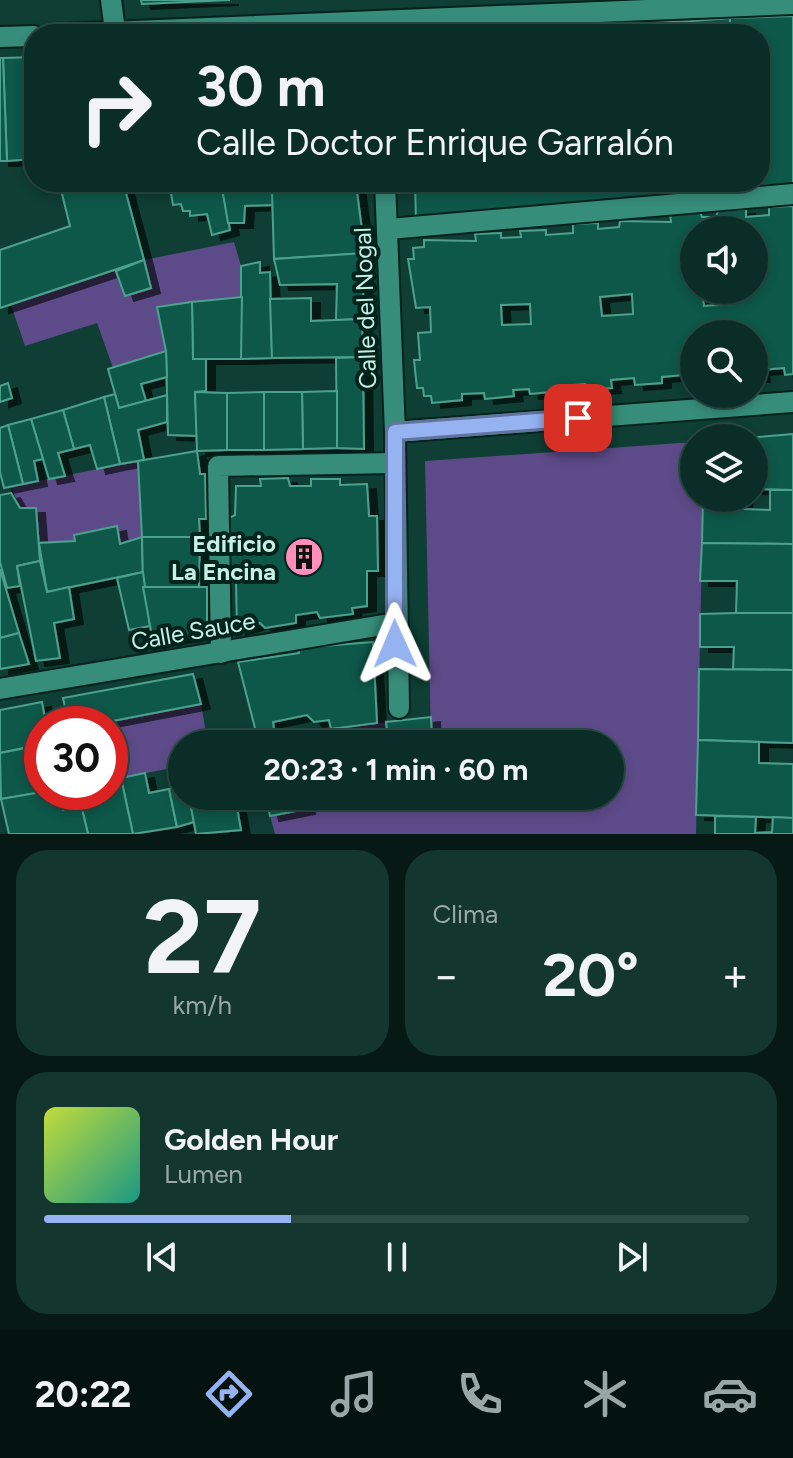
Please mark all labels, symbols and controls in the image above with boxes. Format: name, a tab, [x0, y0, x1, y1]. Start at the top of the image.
text: 30 m	[196, 53, 326, 120]
icon: right	[64, 56, 168, 160]
text: Calle Doctor Enrique Garralón	[196, 121, 674, 164]
map controls	[680, 216, 768, 512]
button: sound	[680, 216, 768, 304]
street label: Calle del Nogal	[348, 227, 382, 389]
button: search	[680, 320, 768, 408]
pin	[544, 384, 612, 452]
icon: arrive	[556, 396, 600, 440]
button: layers	[680, 424, 768, 512]
place label: Edificio La Encina	[171, 529, 276, 586]
building icon: Edificio La Encina	[283, 536, 325, 578]
position arrow	[353, 602, 437, 686]
street label: Calle Sauce	[129, 606, 257, 656]
speed limit sign: 30	[24, 706, 128, 810]
text: 20:23 · 1 min · 60 m	[263, 751, 529, 788]
text: 27	[143, 874, 261, 999]
text: Clima	[433, 898, 498, 930]
text: 20°	[543, 939, 639, 1011]
text: −	[433, 949, 460, 1002]
text: +	[722, 949, 749, 1002]
text: km/h	[173, 989, 232, 1021]
text: Golden Hour	[164, 1121, 338, 1158]
text: Lumen	[164, 1158, 243, 1190]
icon: previous	[140, 1235, 184, 1279]
icon: pause	[375, 1235, 419, 1279]
icon: next	[610, 1235, 654, 1279]
icon: directions	[201, 1366, 257, 1422]
icon: music	[326, 1366, 382, 1422]
icon: phone	[452, 1366, 508, 1422]
icon: climate	[577, 1366, 633, 1422]
icon: car	[702, 1366, 758, 1422]
text: 20:22	[35, 1373, 131, 1416]

